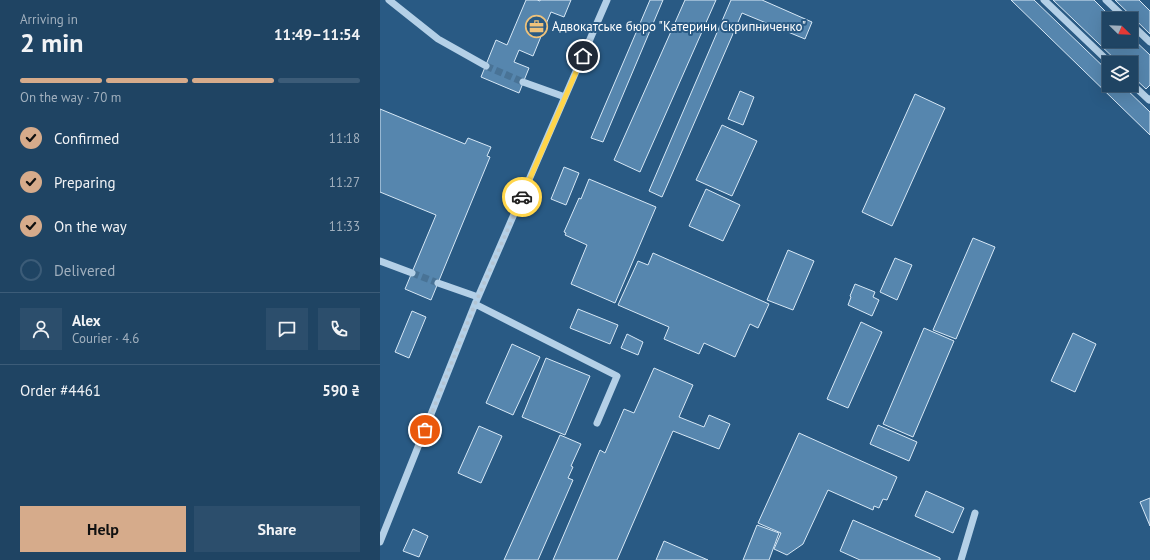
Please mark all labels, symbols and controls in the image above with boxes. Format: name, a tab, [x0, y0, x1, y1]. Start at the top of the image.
text: Arriving in	[20, 11, 78, 28]
north arrow	[1102, 12, 1138, 48]
map controls	[1102, 12, 1138, 92]
office icon: Адвокатське бюро "Катерини Скрипниченко"	[524, 13, 550, 39]
place label: Адвокатське бюро "Катерини Скрипниченко"	[552, 18, 806, 35]
text: 11:49–11:54	[274, 25, 360, 44]
text: 2 min	[20, 26, 83, 59]
pin	[566, 39, 600, 73]
icon: home	[572, 45, 594, 67]
button: layers	[1102, 56, 1138, 92]
text: On the way · 70 m	[20, 89, 121, 106]
icon: check	[20, 127, 42, 149]
text: Confirmed	[54, 129, 119, 148]
text: 11:18	[329, 130, 360, 147]
icon: check	[20, 171, 42, 193]
text: Preparing	[54, 173, 116, 192]
text: 11:27	[329, 174, 360, 191]
courier	[502, 177, 542, 217]
icon: car	[511, 186, 533, 208]
icon: check	[20, 215, 42, 237]
text: On the way	[54, 217, 127, 236]
text: 11:33	[329, 218, 360, 235]
text: Delivered	[54, 261, 115, 280]
button: person	[20, 308, 62, 350]
button: chat	[266, 308, 308, 350]
button: phone	[318, 308, 360, 350]
text: Alex	[72, 311, 101, 330]
text: Courier · 4.6	[72, 330, 139, 347]
text: Order #4461	[20, 381, 101, 400]
text: 590 ₴	[322, 381, 360, 400]
pin	[408, 413, 442, 447]
icon: bag	[414, 419, 436, 441]
button: Help	[20, 506, 186, 552]
button: Share	[194, 506, 360, 552]

